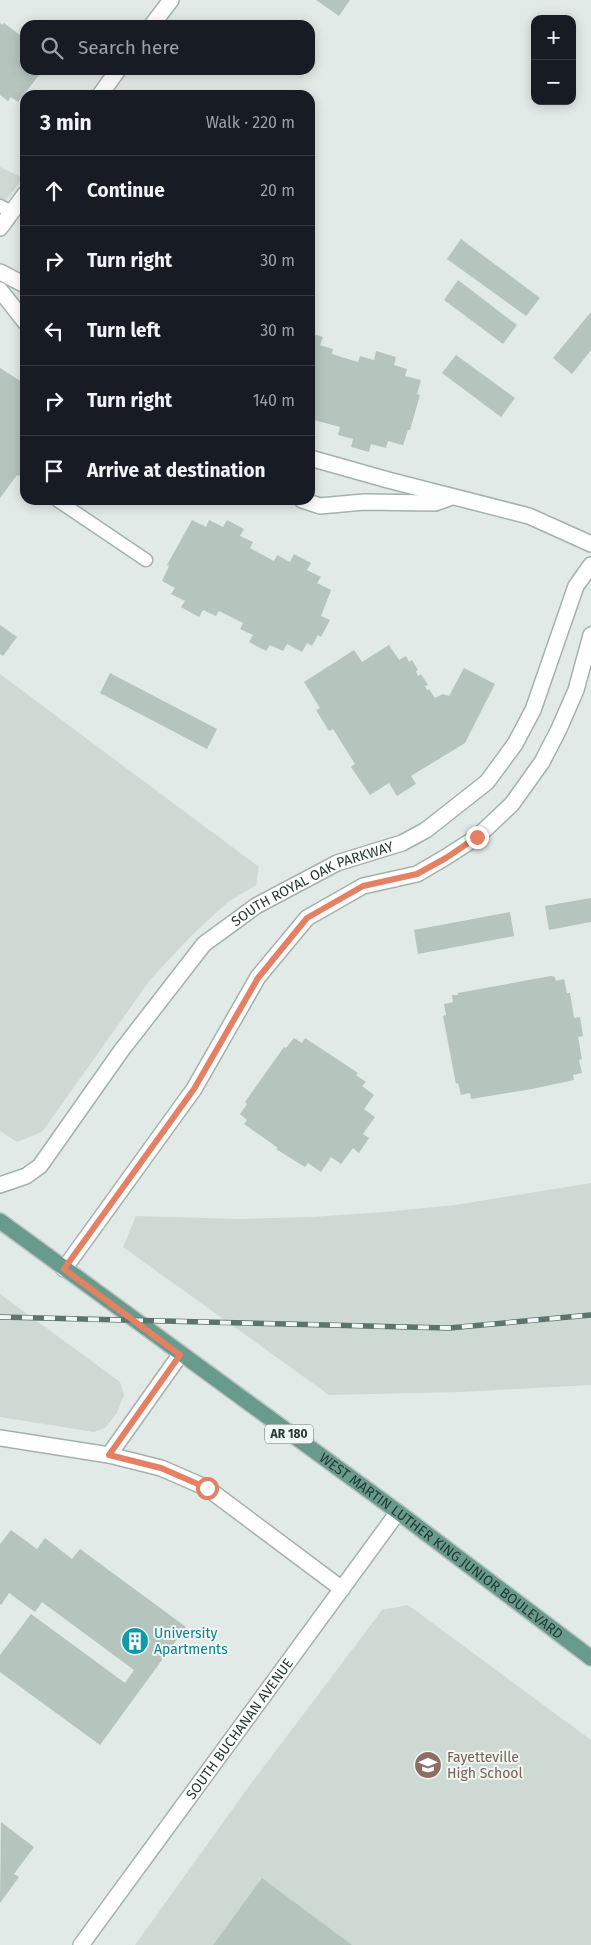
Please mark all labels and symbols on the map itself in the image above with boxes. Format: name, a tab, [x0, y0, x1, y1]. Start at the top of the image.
route end	[466, 826, 489, 849]
street label: SOUTH ROYAL OAK PARKWAY	[228, 838, 396, 930]
road number: AR 180	[265, 1425, 313, 1444]
street label: WEST MARTIN LUTHER KING JUNIOR BOULEVARD	[316, 1449, 567, 1643]
route start	[196, 1477, 219, 1500]
place label: University Apartments	[154, 1625, 228, 1658]
building icon: University Apartments	[120, 1626, 150, 1656]
street label: SOUTH BUCHANAN AVENUE	[182, 1655, 297, 1803]
place label: Fayetteville High School	[447, 1749, 523, 1782]
school or university icon: Fayetteville High School	[413, 1750, 443, 1780]

